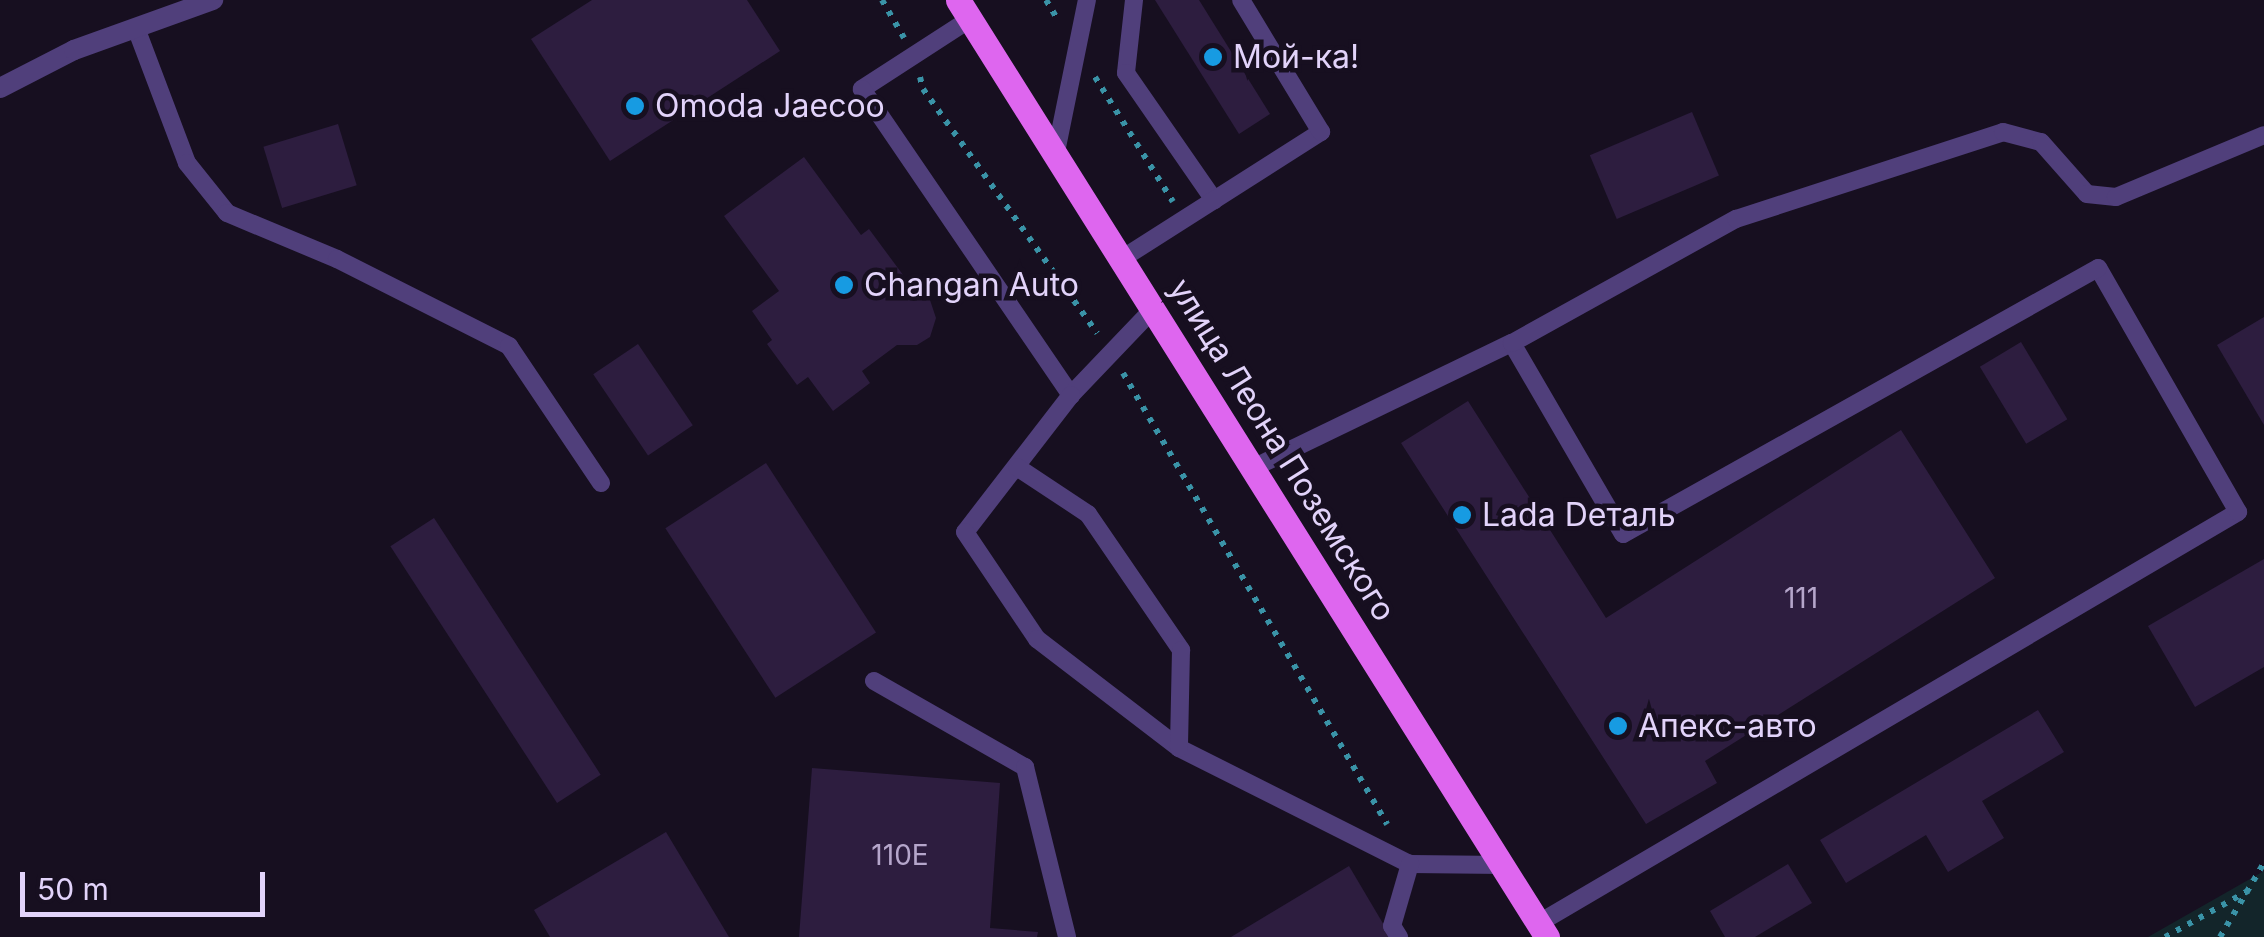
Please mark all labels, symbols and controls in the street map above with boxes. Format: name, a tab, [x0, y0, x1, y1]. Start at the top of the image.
place label: Мой-ка!	[1233, 38, 1359, 76]
marker: Мой-ка!	[1202, 46, 1224, 68]
place label: Omoda Jaecoo	[655, 87, 885, 125]
marker: Omoda Jaecoo	[624, 95, 646, 117]
place label: Changan Auto	[864, 266, 1079, 304]
street label: улица Леона Поземского	[1161, 272, 1403, 628]
marker: Changan Auto	[833, 274, 855, 296]
place label: Lada Dеталь	[1482, 496, 1676, 534]
marker: Lada Dеталь	[1451, 504, 1473, 526]
house number: 111	[1784, 581, 1818, 615]
place label: Апекс-авто	[1638, 707, 1817, 745]
marker: Апекс-авто	[1607, 715, 1629, 737]
house number: 110Е	[871, 838, 929, 872]
scale bar	[25, 852, 270, 914]
text: 50 m	[37, 871, 109, 907]

